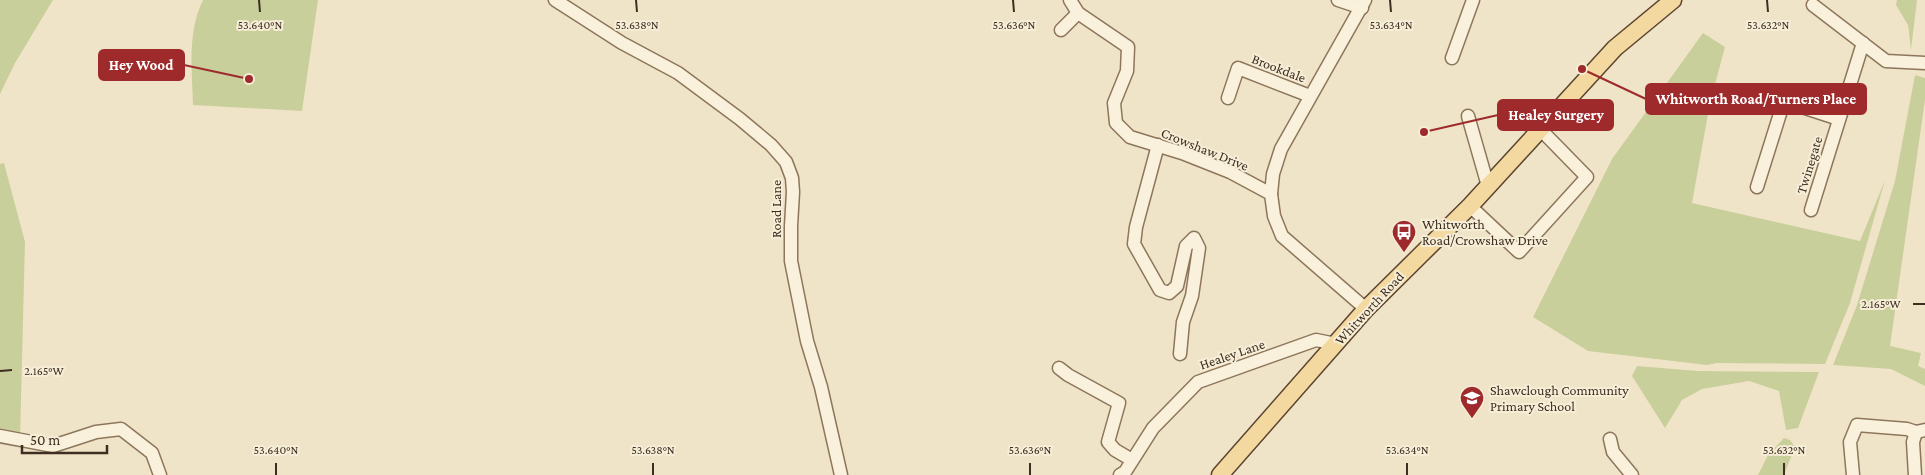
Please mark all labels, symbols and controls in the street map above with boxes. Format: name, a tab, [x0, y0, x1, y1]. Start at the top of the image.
text: 53.640°N	[238, 18, 283, 32]
text: 53.638°N	[615, 18, 659, 32]
text: 53.636°N	[993, 18, 1036, 32]
text: 53.634°N	[1369, 18, 1413, 32]
text: 53.632°N	[1747, 18, 1789, 32]
callout: Hey Wood	[99, 50, 184, 80]
street label: Brookdale	[1250, 50, 1308, 86]
text: Hey Wood	[109, 57, 174, 73]
callout: Whitworth Road/Turners Place	[1646, 84, 1866, 114]
text: Whitworth Road/Turners Place	[1655, 91, 1856, 107]
callout: Healey Surgery	[1498, 100, 1613, 130]
text: Healey Surgery	[1508, 107, 1604, 123]
street label: Crowshaw Drive	[1159, 124, 1251, 174]
street label: Twinegate	[1793, 134, 1825, 196]
street label: Road Lane	[768, 180, 784, 238]
place label: Whitworth Road/Crowshaw Drive	[1422, 216, 1548, 248]
bus stop icon: Whitworth Road/Crowshaw Drive	[1391, 219, 1417, 253]
street label: Whitworth Road	[1331, 268, 1407, 348]
text: 2.165°W	[1861, 297, 1901, 311]
street label: Healey Lane	[1197, 335, 1267, 373]
text: 2.165°W	[24, 364, 64, 378]
place label: Shawclough Community Primary School	[1490, 382, 1629, 414]
school or university icon: Shawclough Community Primary School	[1459, 385, 1485, 419]
scale bar	[22, 422, 108, 454]
text: 50 m	[30, 432, 60, 448]
text: 53.640°N	[254, 443, 299, 457]
text: 53.638°N	[631, 443, 675, 457]
text: 53.636°N	[1009, 443, 1052, 457]
text: 53.634°N	[1385, 443, 1429, 457]
text: 53.632°N	[1763, 443, 1805, 457]

